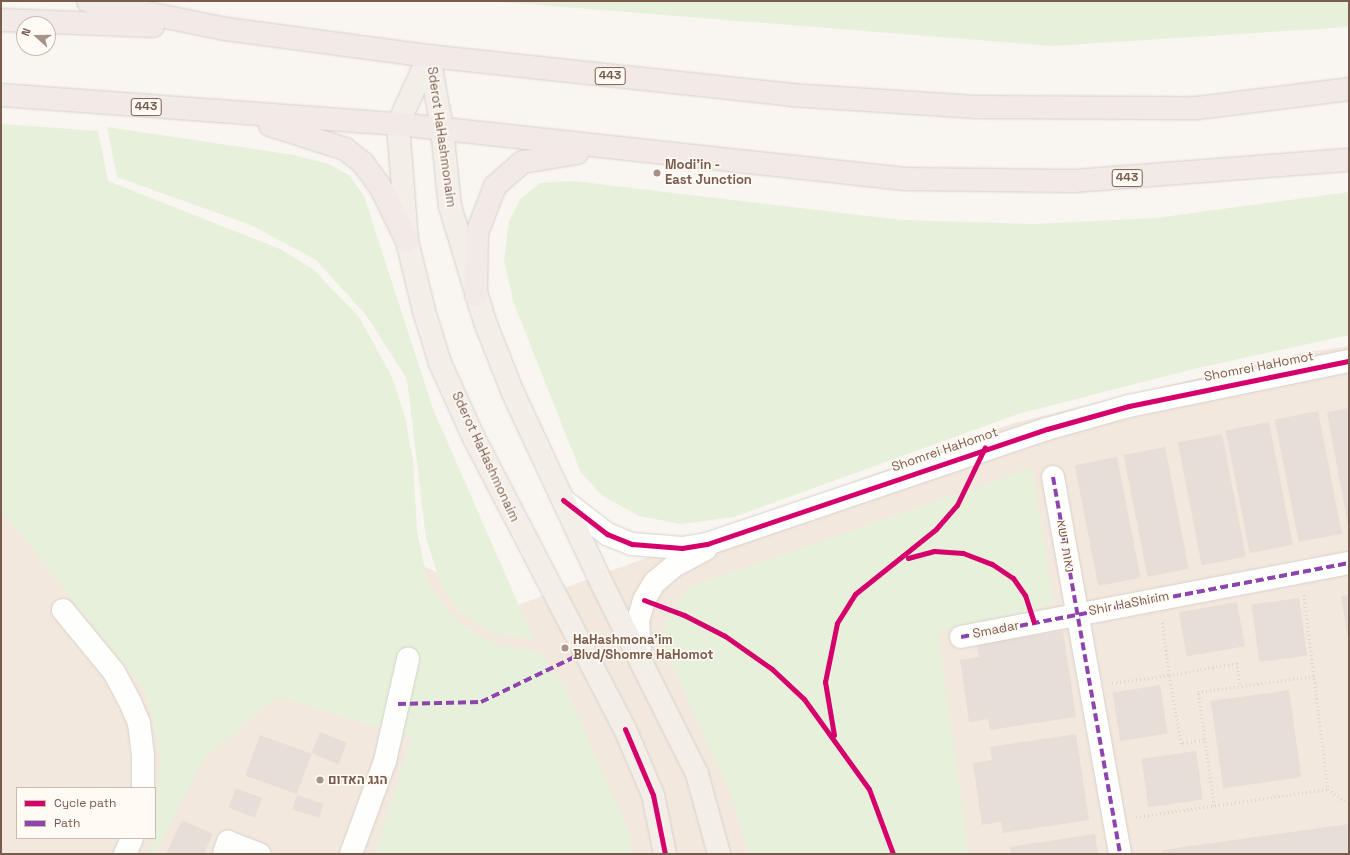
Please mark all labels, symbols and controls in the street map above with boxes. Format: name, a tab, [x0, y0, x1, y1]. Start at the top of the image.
north arrow	[16, 16, 56, 56]
text: N	[18, 26, 34, 38]
street label: Sderot HaHashmonaim	[423, 66, 459, 208]
road number: 443	[594, 66, 626, 86]
road number: 443	[130, 97, 162, 117]
place label: Modi'in - East Junction	[665, 158, 752, 189]
marker: Modi'in - East Junction	[652, 168, 662, 178]
road number: 443	[1111, 168, 1143, 188]
street label: Shomrei HaHomot	[1203, 349, 1315, 385]
street label: Sderot HaHashmonaim	[448, 390, 522, 524]
street label: Shomrei HaHomot	[890, 424, 1000, 476]
street label: נאות דשא	[1053, 518, 1077, 574]
street label: Shir HaShirim	[1087, 589, 1171, 619]
street label: Smadar	[971, 618, 1021, 642]
place label: HaHashmona'im Blvd/Shomre HaHomot	[573, 633, 713, 664]
marker: HaHashmona'im Blvd/Shomre HaHomot	[560, 643, 570, 653]
place label: הגג האדום	[328, 772, 388, 788]
marker: הגג האדום	[315, 775, 325, 785]
legend	[16, 787, 156, 839]
text: Cycle path	[54, 795, 116, 811]
text: Path	[54, 815, 80, 831]

